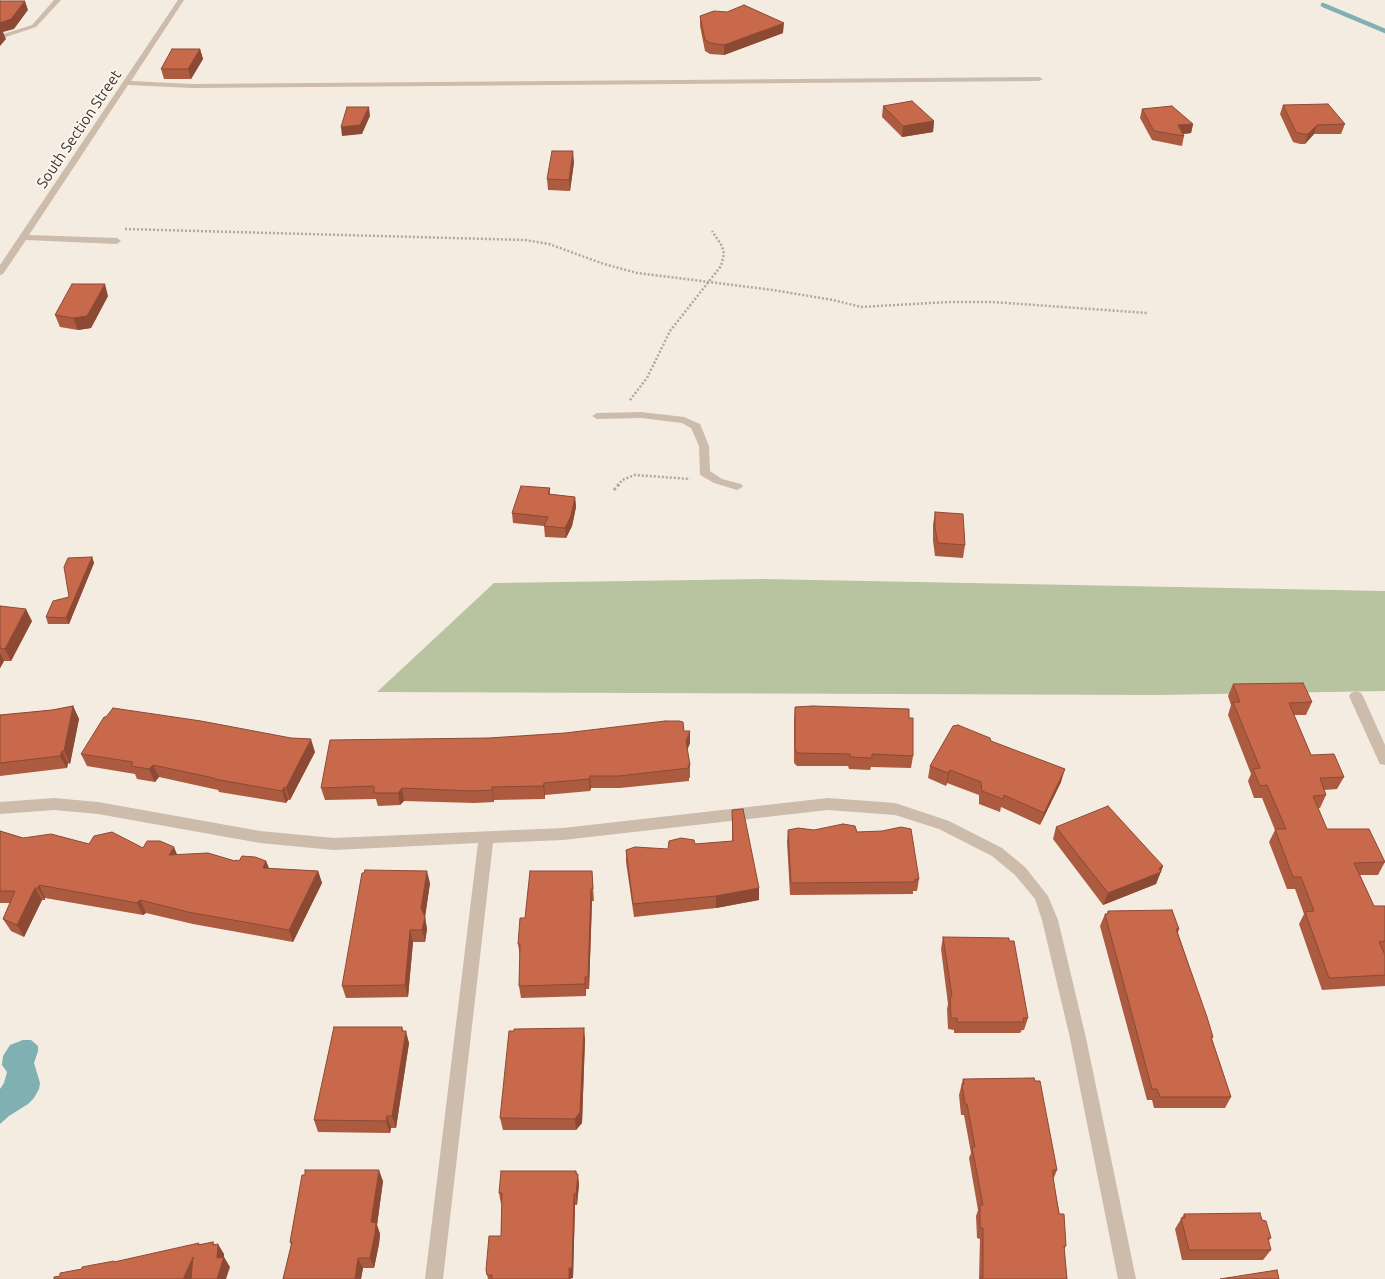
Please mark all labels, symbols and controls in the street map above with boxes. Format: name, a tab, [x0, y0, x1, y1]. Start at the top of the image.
street label: South Section Street	[33, 67, 125, 191]

